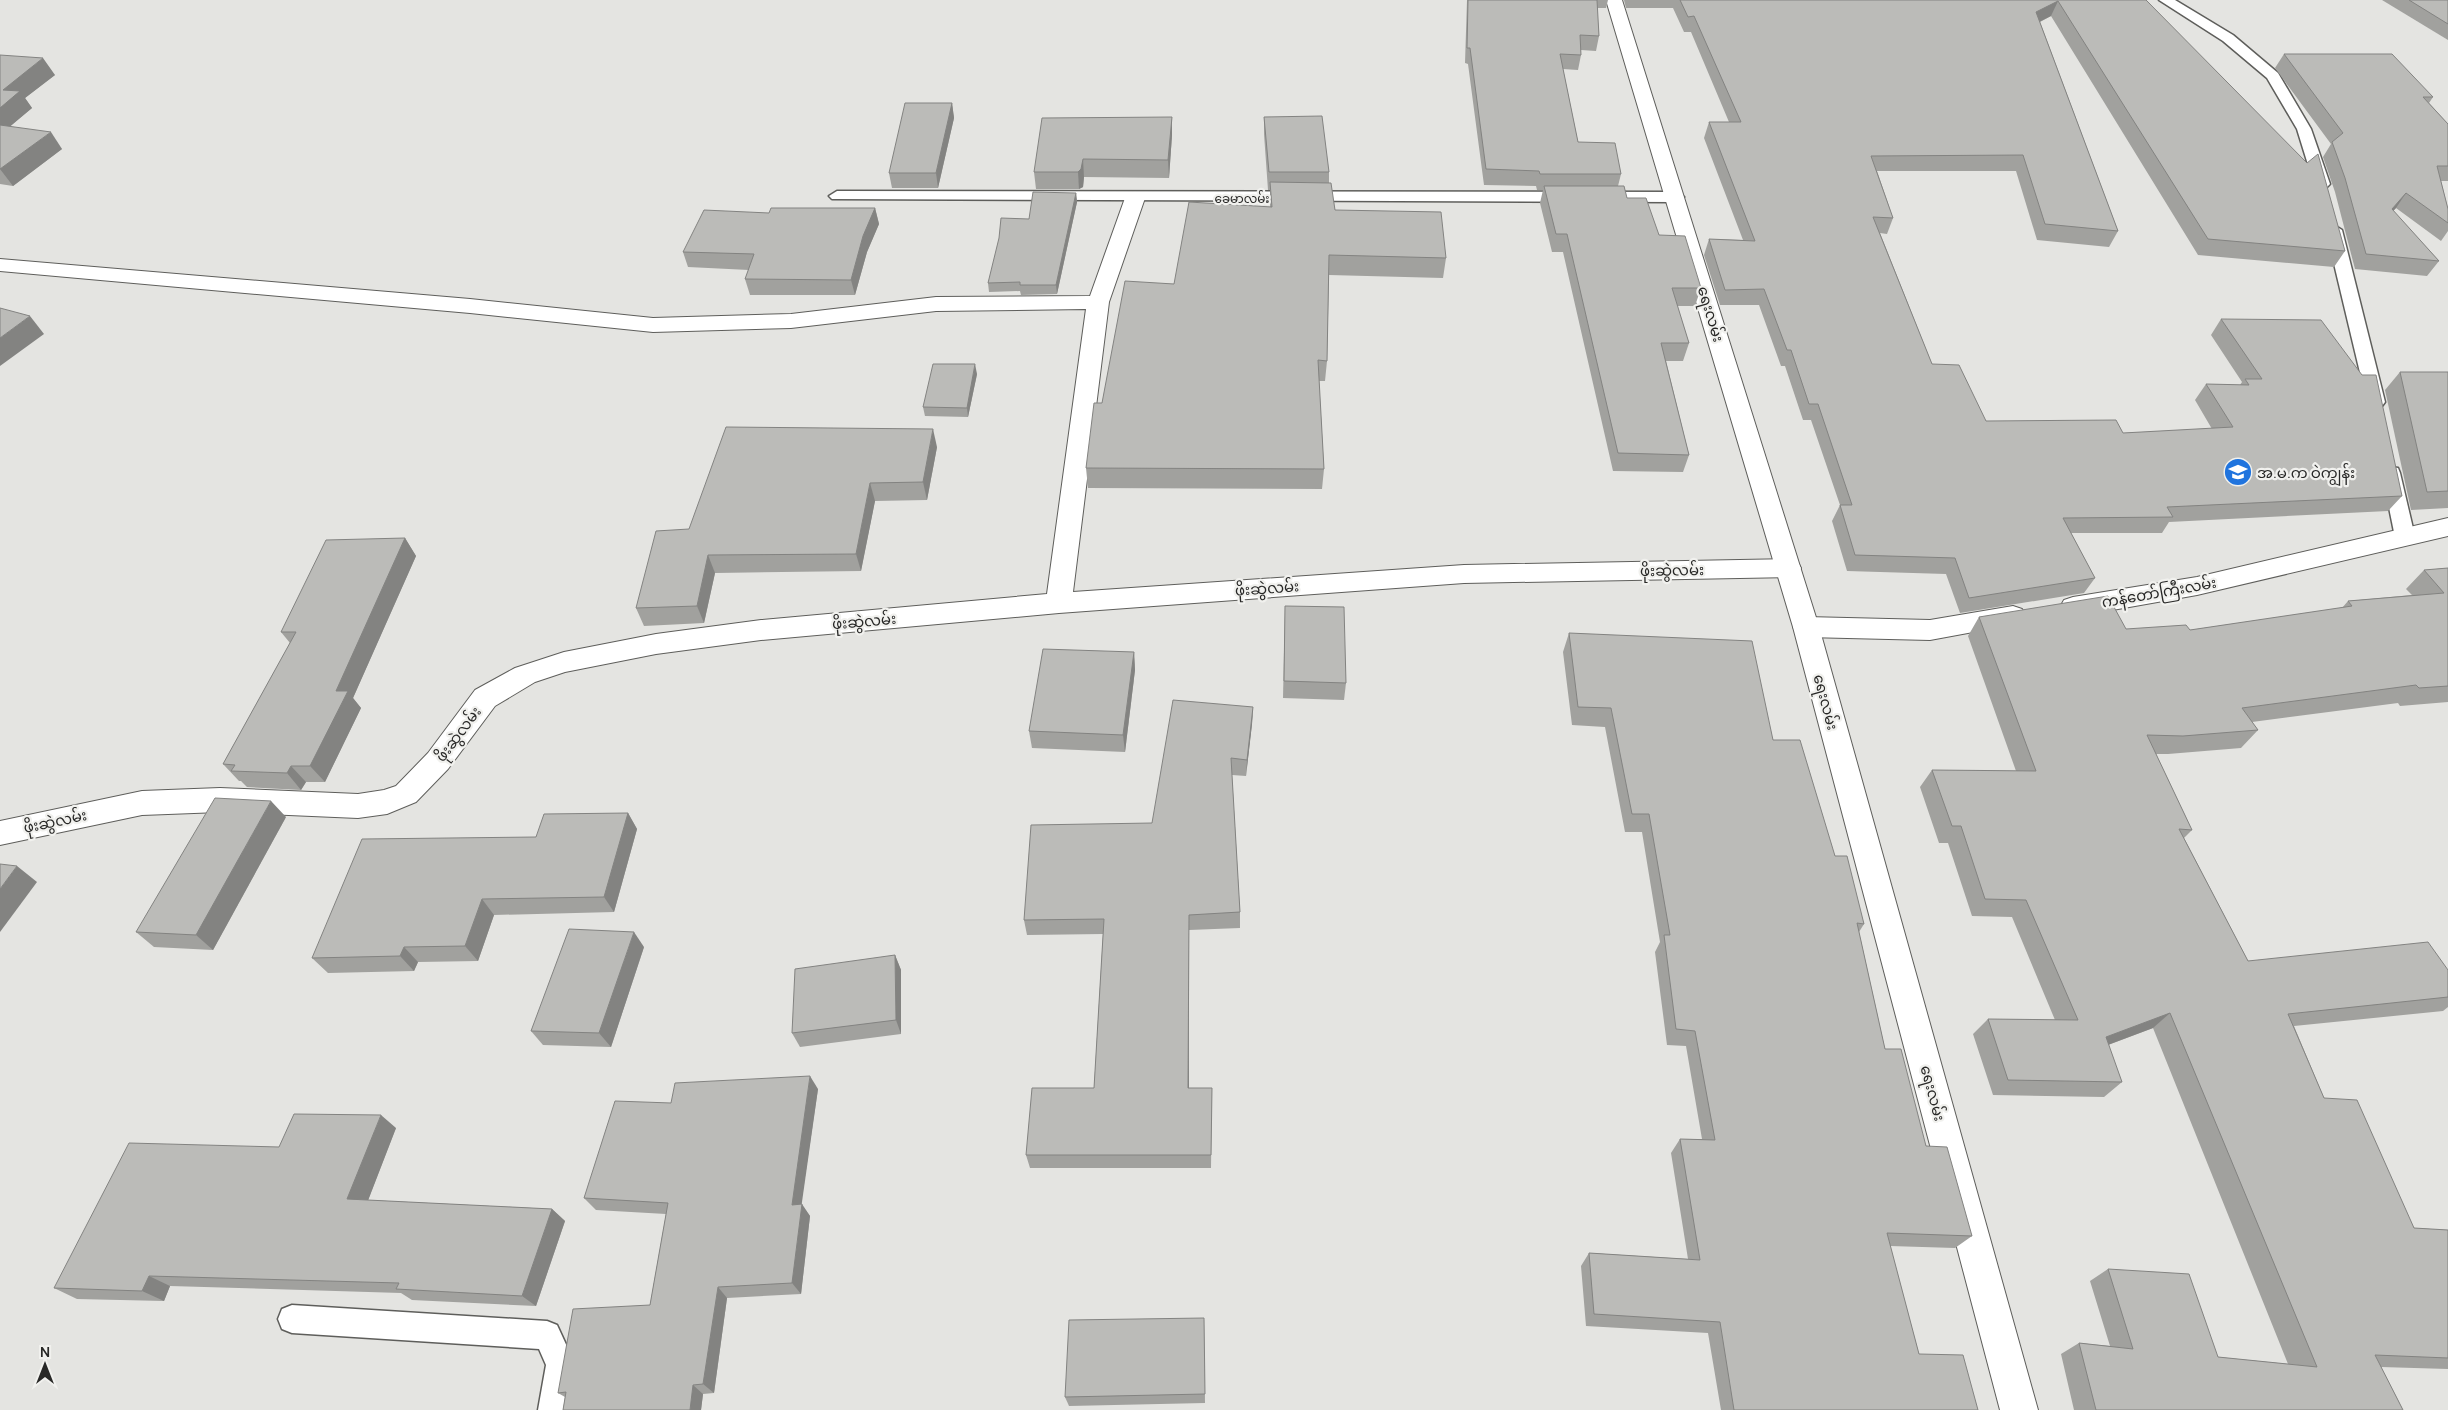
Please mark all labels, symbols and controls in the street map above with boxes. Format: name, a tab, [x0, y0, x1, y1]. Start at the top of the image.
street label: ခေမာလမ်း	[1215, 190, 1269, 207]
street label: ရေးလမ်း	[1691, 284, 1729, 345]
school or university icon: အ.မ.က ဝဲကျွန်း	[2223, 457, 2253, 487]
place label: အ.မ.က ဝဲကျွန်း	[2257, 462, 2355, 486]
street label: ဖိုးဆွဲလမ်း	[1640, 559, 1704, 583]
street label: ကန်တော်ကြီးလမ်း	[2100, 572, 2218, 614]
street label: ဖိုးဆွဲလမ်း	[1234, 575, 1300, 603]
street label: ဖိုးဆွဲလမ်း	[831, 608, 897, 636]
street label: ရေးလမ်း	[1807, 672, 1844, 733]
street label: ဖိုးဆွဲလမ်း	[430, 702, 487, 767]
street label: ဖိုးဆွဲလမ်း	[21, 804, 89, 840]
street label: ရေးလမ်း	[1914, 1063, 1951, 1124]
north arrow	[20, 1340, 70, 1390]
text: N	[40, 1342, 50, 1361]

